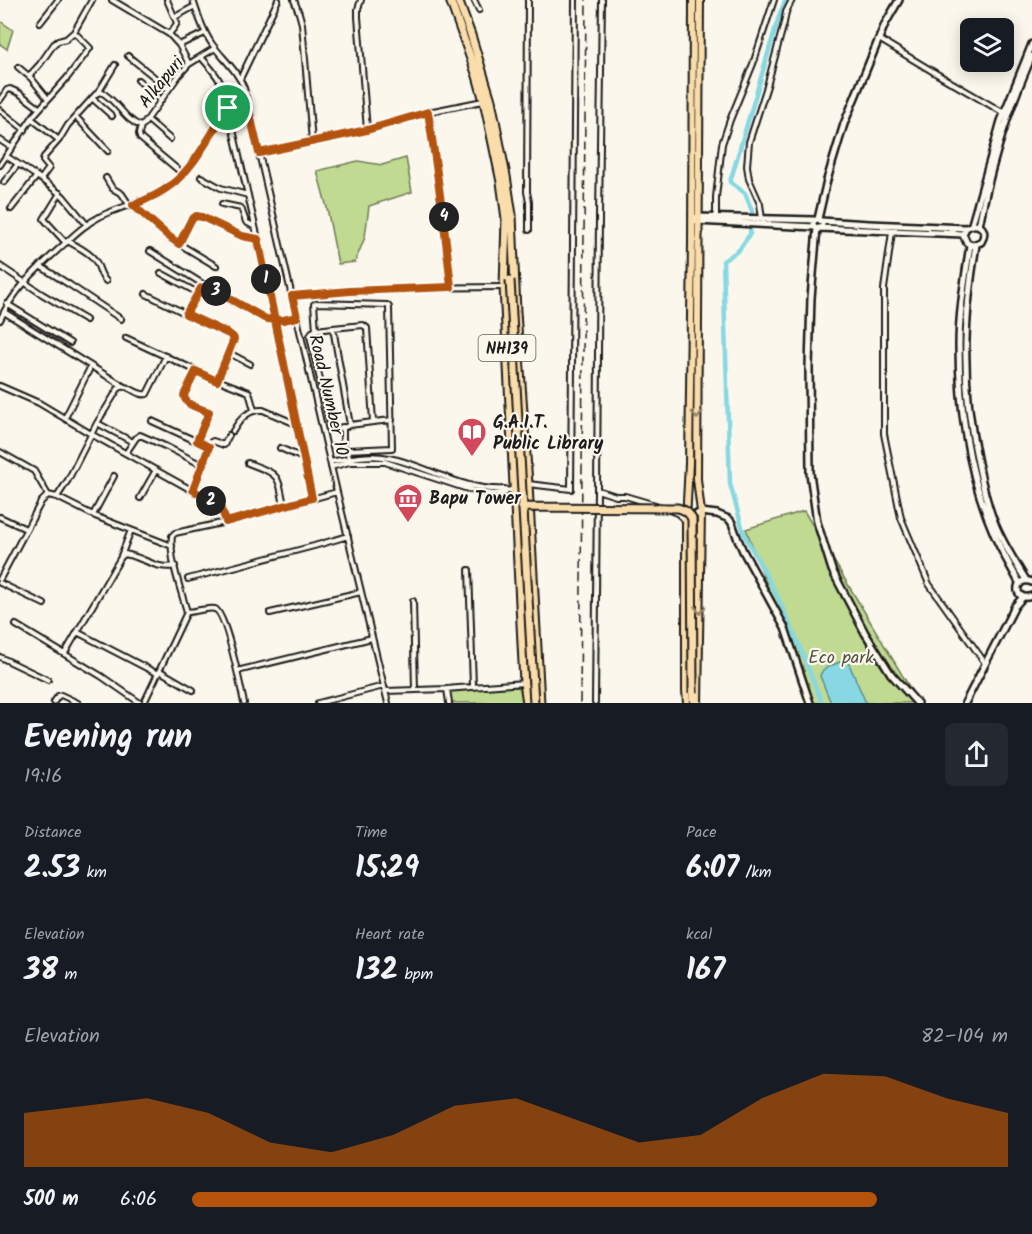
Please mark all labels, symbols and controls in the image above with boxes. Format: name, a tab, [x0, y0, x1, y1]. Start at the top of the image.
map controls	[960, 18, 1014, 72]
button: layers	[960, 18, 1014, 72]
street label: Alkapuri	[132, 50, 193, 115]
pin	[202, 82, 253, 133]
icon: arrive	[211, 91, 244, 124]
pin: 4	[429, 202, 459, 232]
text: 4	[440, 204, 448, 229]
pin: 1	[251, 264, 281, 294]
text: 1	[264, 266, 268, 291]
pin: 3	[201, 276, 231, 306]
text: 3	[212, 278, 220, 303]
street label: Road Number 10	[299, 332, 356, 459]
road number: NH139	[478, 335, 536, 361]
place label: G.A.I.T. Public Library	[493, 409, 604, 459]
one-way arrow	[691, 411, 703, 420]
library icon: G.A.I.T. Public Library	[456, 416, 488, 458]
museum icon: Bapu Tower	[392, 482, 424, 524]
place label: Bapu Tower	[429, 485, 522, 514]
pin: 2	[196, 486, 226, 516]
text: 2	[206, 488, 216, 513]
one-way arrow	[694, 606, 706, 615]
park label: Eco park	[808, 644, 874, 673]
text: Evening run	[24, 712, 192, 765]
button: share	[945, 723, 1008, 786]
text: 19:16	[24, 761, 62, 793]
text: Distance	[24, 820, 82, 845]
text: Time	[355, 820, 387, 845]
text: Pace	[686, 820, 717, 845]
text: 2.53	[24, 845, 80, 893]
text: 15:29	[355, 845, 419, 893]
text: 6:07	[686, 845, 739, 893]
text: km	[80, 860, 107, 885]
text: /km	[739, 860, 772, 885]
text: Elevation	[24, 922, 85, 947]
text: Heart rate	[355, 922, 425, 947]
text: kcal	[686, 922, 712, 947]
text: 38	[24, 947, 58, 995]
text: 132	[355, 947, 398, 995]
text: 167	[686, 947, 725, 995]
text: m	[58, 962, 77, 987]
text: bpm	[398, 962, 433, 987]
text: Elevation	[24, 1021, 100, 1053]
text: 82–104 m	[921, 1021, 1008, 1053]
text: 500 m	[24, 1184, 79, 1216]
text: 6:06	[120, 1184, 157, 1216]

